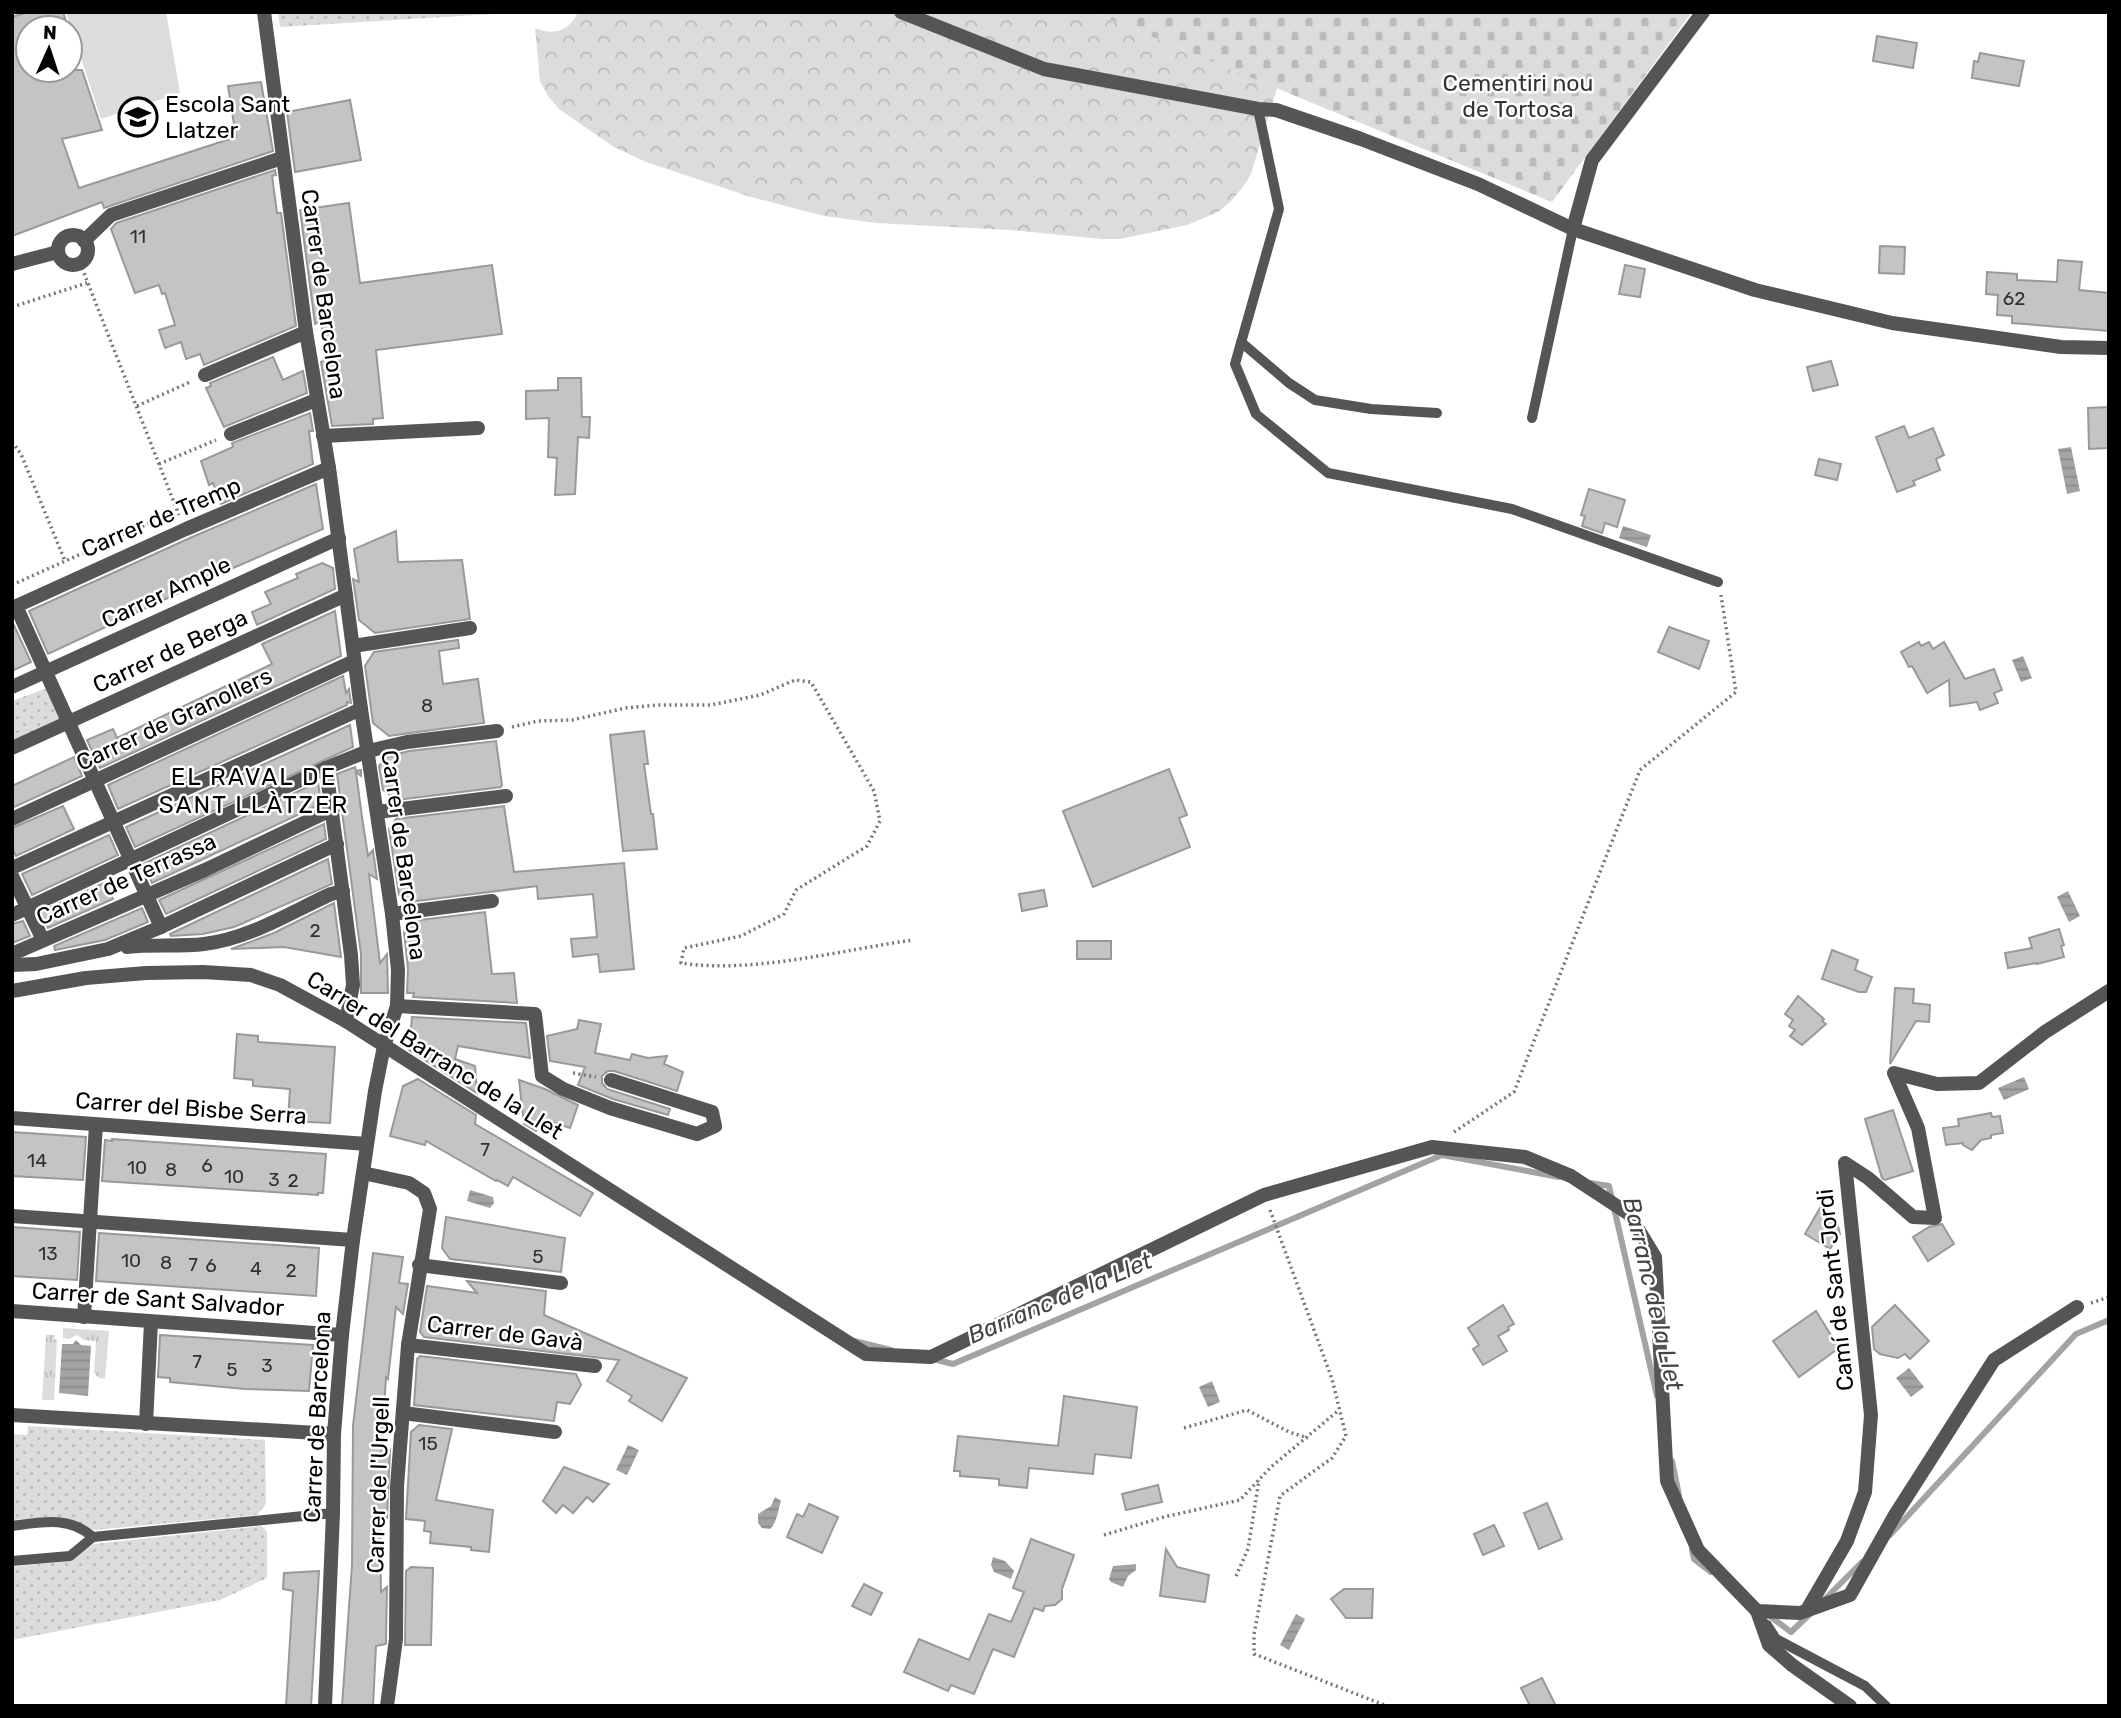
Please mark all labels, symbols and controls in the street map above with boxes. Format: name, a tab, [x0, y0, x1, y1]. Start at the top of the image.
north arrow	[14, 14, 84, 84]
text: N	[42, 21, 57, 44]
park label: Cementiri nou de Tortosa	[1443, 69, 1593, 123]
place label: Escola Sant Llatzer	[165, 90, 290, 144]
school or university icon: Escola Sant Llatzer	[117, 96, 159, 138]
street label: Carrer de Barcelona	[295, 187, 353, 401]
house number: 11	[130, 225, 146, 248]
house number: 62	[2003, 287, 2025, 310]
street label: Carrer de Tremp	[77, 471, 245, 563]
street label: Carrer Ample	[97, 550, 235, 634]
street label: Carrer de Berga	[88, 603, 252, 699]
street label: Carrer de Granollers	[72, 661, 276, 777]
house number: 8	[421, 694, 433, 717]
street label: Carrer de Barcelona	[375, 748, 433, 962]
district label: EL RAVAL DE SANT LLÀTZER	[159, 763, 349, 819]
street label: Carrer de Terrassa	[32, 827, 220, 931]
house number: 2	[309, 919, 321, 942]
street label: Carrer del Barranc de la Llet	[302, 965, 568, 1145]
street label: Carrer del Bisbe Serra	[74, 1086, 308, 1130]
house number: 7	[480, 1138, 490, 1161]
house number: 14	[27, 1149, 47, 1172]
house number: 6	[201, 1154, 213, 1177]
house number: 10	[127, 1156, 147, 1179]
house number: 8	[165, 1158, 177, 1181]
house number: 10	[224, 1165, 244, 1188]
house number: 3	[268, 1168, 280, 1191]
house number: 2	[287, 1169, 299, 1192]
street label: Camí de Sant Jordi	[1810, 1188, 1860, 1392]
water label: Barranc de la Llet	[1617, 1195, 1689, 1394]
house number: 13	[38, 1242, 58, 1265]
house number: 5	[532, 1245, 544, 1268]
water label: Barranc de la Llet	[964, 1246, 1157, 1349]
house number: 10	[121, 1249, 141, 1272]
house number: 8	[160, 1251, 172, 1274]
house number: 7	[188, 1253, 198, 1276]
house number: 6	[205, 1254, 217, 1277]
house number: 4	[250, 1257, 262, 1280]
house number: 2	[285, 1259, 297, 1282]
street label: Carrer de Sant Salvador	[31, 1276, 285, 1322]
street label: Carrer de Gavà	[425, 1310, 585, 1356]
street label: Carrer de Barcelona	[297, 1311, 337, 1523]
house number: 7	[192, 1350, 202, 1373]
house number: 3	[261, 1354, 273, 1377]
house number: 5	[226, 1358, 238, 1381]
street label: Carrer de l'Urgell	[361, 1396, 395, 1574]
house number: 15	[418, 1432, 438, 1455]

